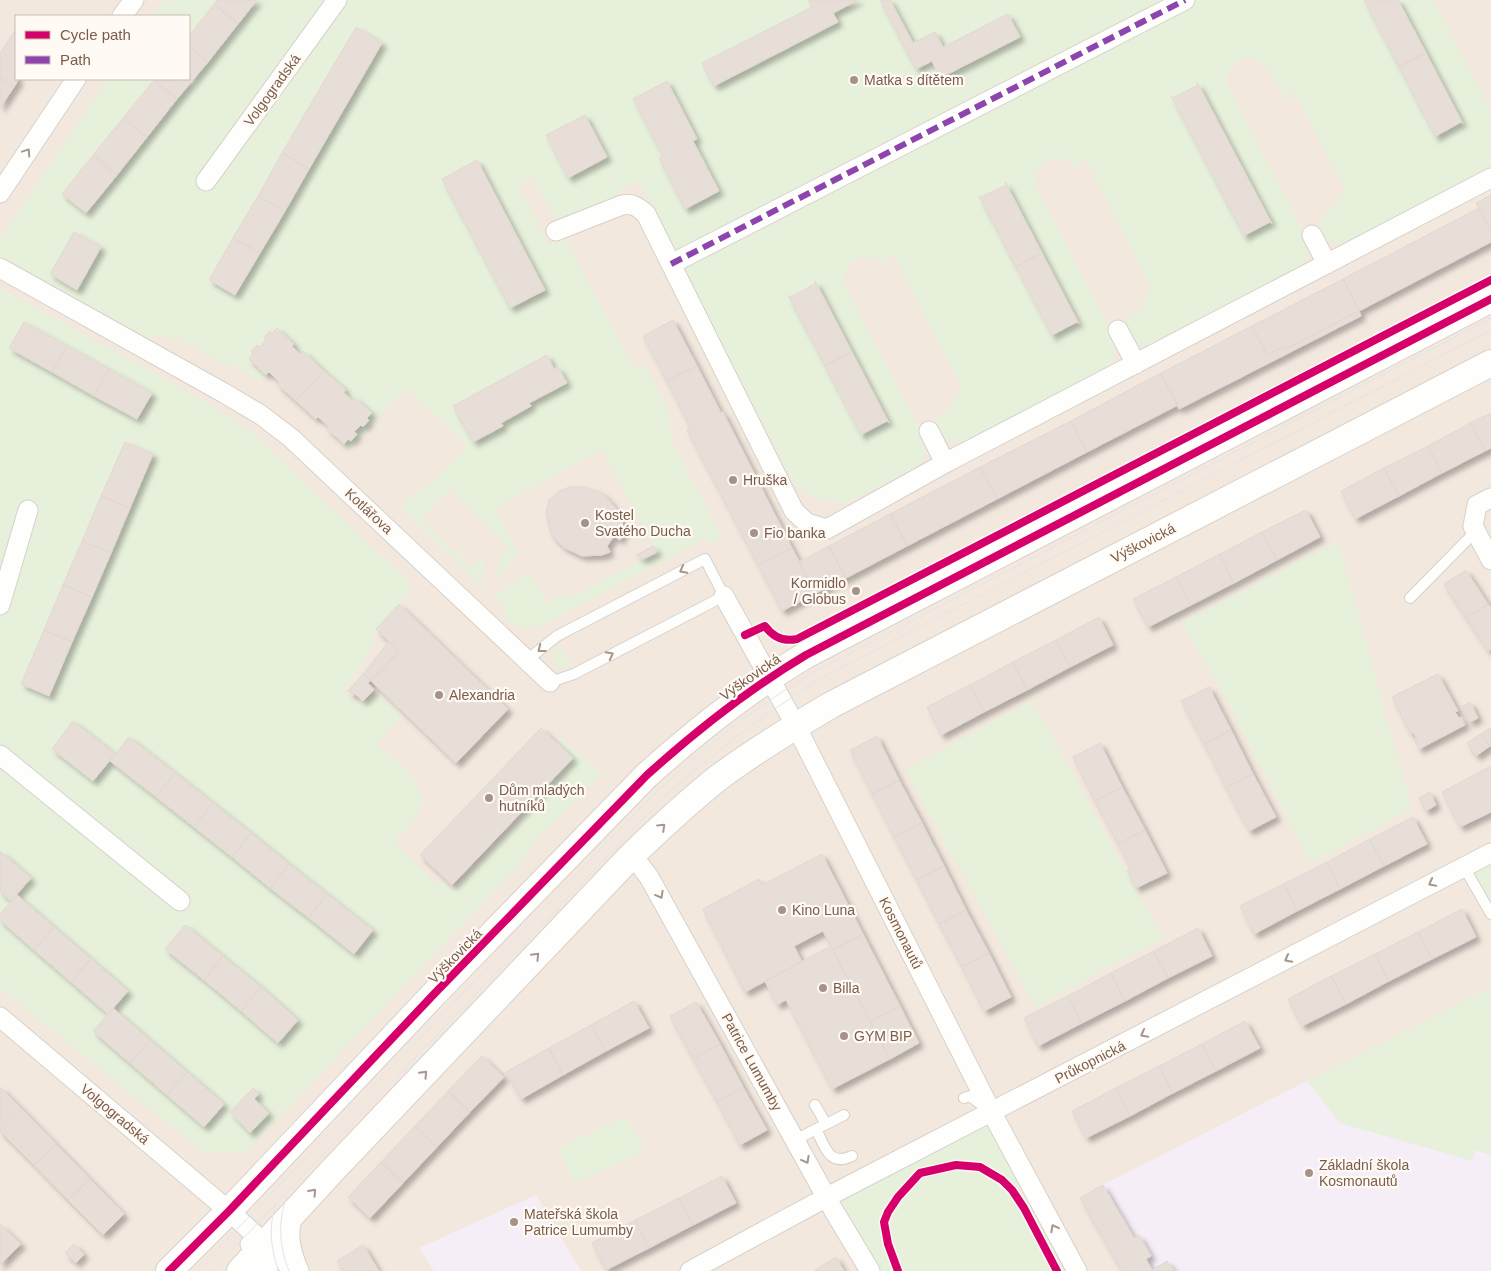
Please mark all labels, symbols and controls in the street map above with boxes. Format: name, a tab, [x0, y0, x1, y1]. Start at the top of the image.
legend	[15, 15, 190, 80]
text: Cycle path	[60, 26, 131, 43]
text: Path	[60, 51, 91, 68]
street label: Volgogradská	[241, 51, 304, 129]
place label: Matka s dítětem	[864, 72, 964, 88]
marker: Matka s dítětem	[848, 74, 860, 86]
one-way arrow	[21, 148, 30, 158]
place label: Hruška	[743, 472, 788, 488]
marker: Hruška	[727, 474, 739, 486]
street label: Kotlářova	[342, 485, 396, 537]
place label: Kostel Svatého Ducha	[595, 507, 691, 539]
marker: Kostel Svatého Ducha	[579, 517, 591, 529]
street label: Výškovická	[1108, 520, 1178, 566]
place label: Fio banka	[764, 525, 826, 541]
marker: Fio banka	[748, 527, 760, 539]
one-way arrow	[679, 564, 688, 574]
place label: Kormidlo / Globus	[791, 575, 846, 607]
marker: Kormidlo / Globus	[850, 585, 862, 597]
one-way arrow	[538, 643, 547, 651]
street label: Výškovická	[717, 650, 783, 704]
one-way arrow	[605, 651, 614, 661]
place label: Alexandria	[449, 687, 515, 703]
marker: Alexandria	[433, 689, 445, 701]
place label: Dům mladých hutníků	[499, 782, 585, 814]
marker: Dům mladých hutníků	[483, 792, 495, 804]
one-way arrow	[656, 824, 665, 833]
one-way arrow	[1428, 877, 1437, 887]
one-way arrow	[653, 890, 663, 899]
street label: Kosmonautů	[876, 894, 926, 972]
place label: Kino Luna	[792, 902, 855, 918]
marker: Kino Luna	[776, 904, 788, 916]
street label: Výškovická	[425, 925, 485, 987]
one-way arrow	[1284, 952, 1293, 962]
one-way arrow	[530, 953, 539, 962]
place label: Billa	[833, 980, 860, 996]
marker: Billa	[817, 982, 829, 994]
street label: Patrice Lumumby	[719, 1010, 785, 1114]
place label: GYM BIP	[854, 1028, 912, 1044]
one-way arrow	[1140, 1028, 1149, 1038]
marker: GYM BIP	[838, 1030, 850, 1042]
street label: Průkopnická	[1052, 1037, 1128, 1087]
one-way arrow	[418, 1070, 427, 1079]
street label: Volgogradská	[77, 1081, 153, 1148]
one-way arrow	[800, 1154, 810, 1163]
place label: Základní škola Kosmonautů	[1319, 1157, 1409, 1189]
marker: Základní škola Kosmonautů	[1303, 1167, 1315, 1179]
one-way arrow	[307, 1189, 316, 1198]
place label: Mateřská škola Patrice Lumumby	[524, 1206, 633, 1238]
marker: Mateřská škola Patrice Lumumby	[508, 1216, 520, 1228]
one-way arrow	[1050, 1224, 1060, 1233]

